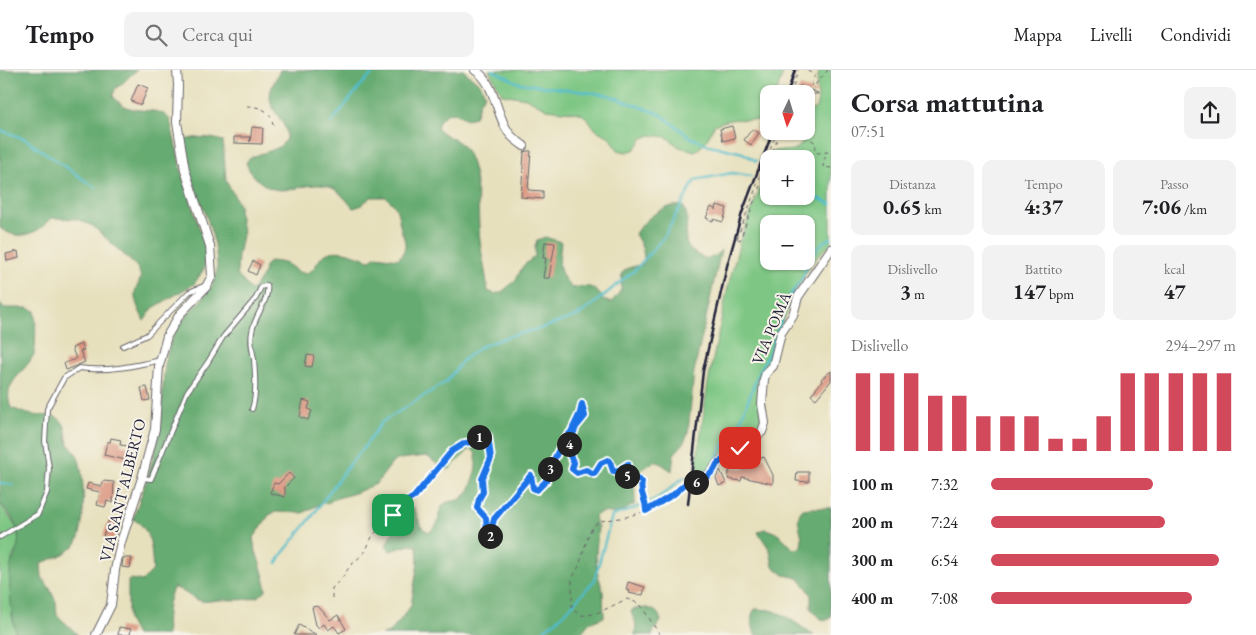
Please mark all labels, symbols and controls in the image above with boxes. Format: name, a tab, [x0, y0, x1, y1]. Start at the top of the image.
search box	[124, 12, 474, 57]
text: Tempo	[25, 19, 94, 50]
icon: search	[142, 21, 170, 49]
text: Cerca qui	[182, 22, 253, 47]
text: Mappa	[1013, 23, 1062, 46]
text: Livelli	[1090, 23, 1132, 46]
text: Condividi	[1160, 23, 1231, 46]
text: Corsa mattutina	[851, 84, 1044, 120]
north arrow	[760, 85, 815, 140]
map controls	[760, 85, 815, 270]
button: share	[1184, 87, 1236, 139]
text: 07:51	[851, 121, 886, 142]
button: +	[760, 150, 815, 205]
text: Distanza	[889, 175, 936, 193]
text: Tempo	[1024, 175, 1063, 193]
text: Passo	[1160, 175, 1189, 193]
text: 0.65	[883, 193, 922, 220]
text: 4:37	[1024, 193, 1063, 220]
text: 7:06	[1142, 193, 1181, 220]
text: km	[922, 200, 942, 218]
text: /km	[1181, 200, 1207, 218]
button: −	[760, 215, 815, 270]
text: Dislivello	[887, 260, 938, 278]
text: Battito	[1025, 260, 1062, 278]
text: kcal	[1164, 260, 1185, 278]
text: 3	[900, 278, 911, 305]
text: 147	[1013, 278, 1046, 305]
text: 47	[1163, 278, 1186, 305]
text: m	[911, 285, 925, 303]
text: bpm	[1046, 285, 1074, 303]
street label: VIA POMÀ	[747, 288, 797, 368]
text: Dislivello	[851, 335, 908, 356]
text: 294–297 m	[1165, 335, 1236, 356]
street label: VIA SANT'ALBERTO	[95, 416, 150, 564]
pin: 1	[466, 424, 492, 450]
pin	[719, 427, 761, 469]
text: 1	[476, 428, 483, 446]
pin: 4	[556, 432, 582, 456]
icon: check	[726, 434, 754, 462]
text: 4	[566, 435, 573, 453]
pin: 3	[538, 456, 562, 482]
text: 3	[547, 460, 554, 478]
pin: 5	[614, 464, 640, 488]
text: 5	[624, 467, 631, 485]
pin: 6	[684, 470, 708, 494]
text: 6	[693, 473, 700, 491]
text: 100 m	[851, 474, 893, 495]
text: 7:32	[931, 474, 958, 495]
pin	[372, 494, 414, 536]
icon: arrive	[379, 501, 407, 529]
text: 200 m	[851, 512, 893, 533]
text: 7:24	[931, 512, 958, 533]
pin: 2	[478, 524, 502, 548]
text: 2	[487, 527, 494, 545]
text: 300 m	[851, 550, 893, 571]
text: 6:54	[931, 550, 958, 571]
text: 400 m	[851, 588, 893, 609]
text: 7:08	[931, 588, 958, 609]

